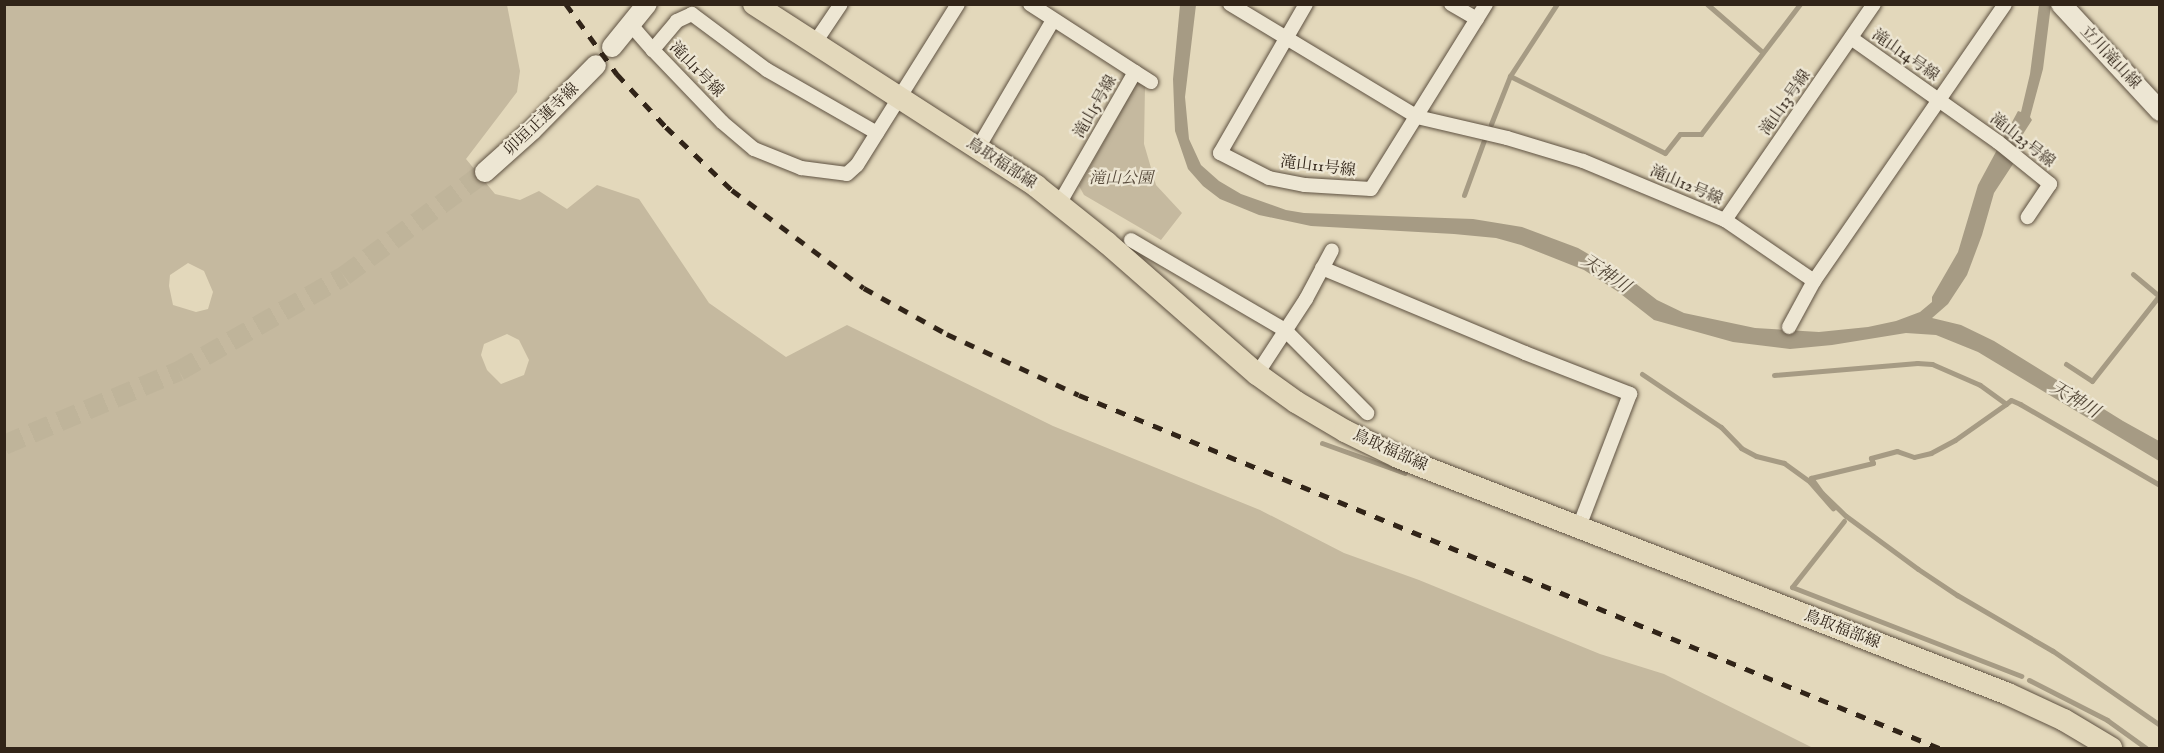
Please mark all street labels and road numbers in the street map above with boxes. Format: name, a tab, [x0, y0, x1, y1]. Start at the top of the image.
street label: 立川滝山線	[2076, 22, 2144, 94]
street label: 滝山14号線	[1868, 26, 1942, 86]
street label: 滝山1号線	[665, 38, 727, 102]
street label: 滝山13号線	[1756, 66, 1816, 140]
street label: 滝山5号線	[1070, 72, 1122, 142]
street label: 卯垣正蓮寺線	[501, 80, 583, 160]
street label: 滝山23号線	[1986, 110, 2058, 172]
street label: 鳥取福部線	[962, 134, 1040, 194]
street label: 滝山11号線	[1279, 153, 1357, 181]
street label: 滝山12号線	[1647, 162, 1725, 210]
street label: 鳥取福部線	[1350, 426, 1430, 476]
street label: 鳥取福部線	[1801, 607, 1883, 653]

